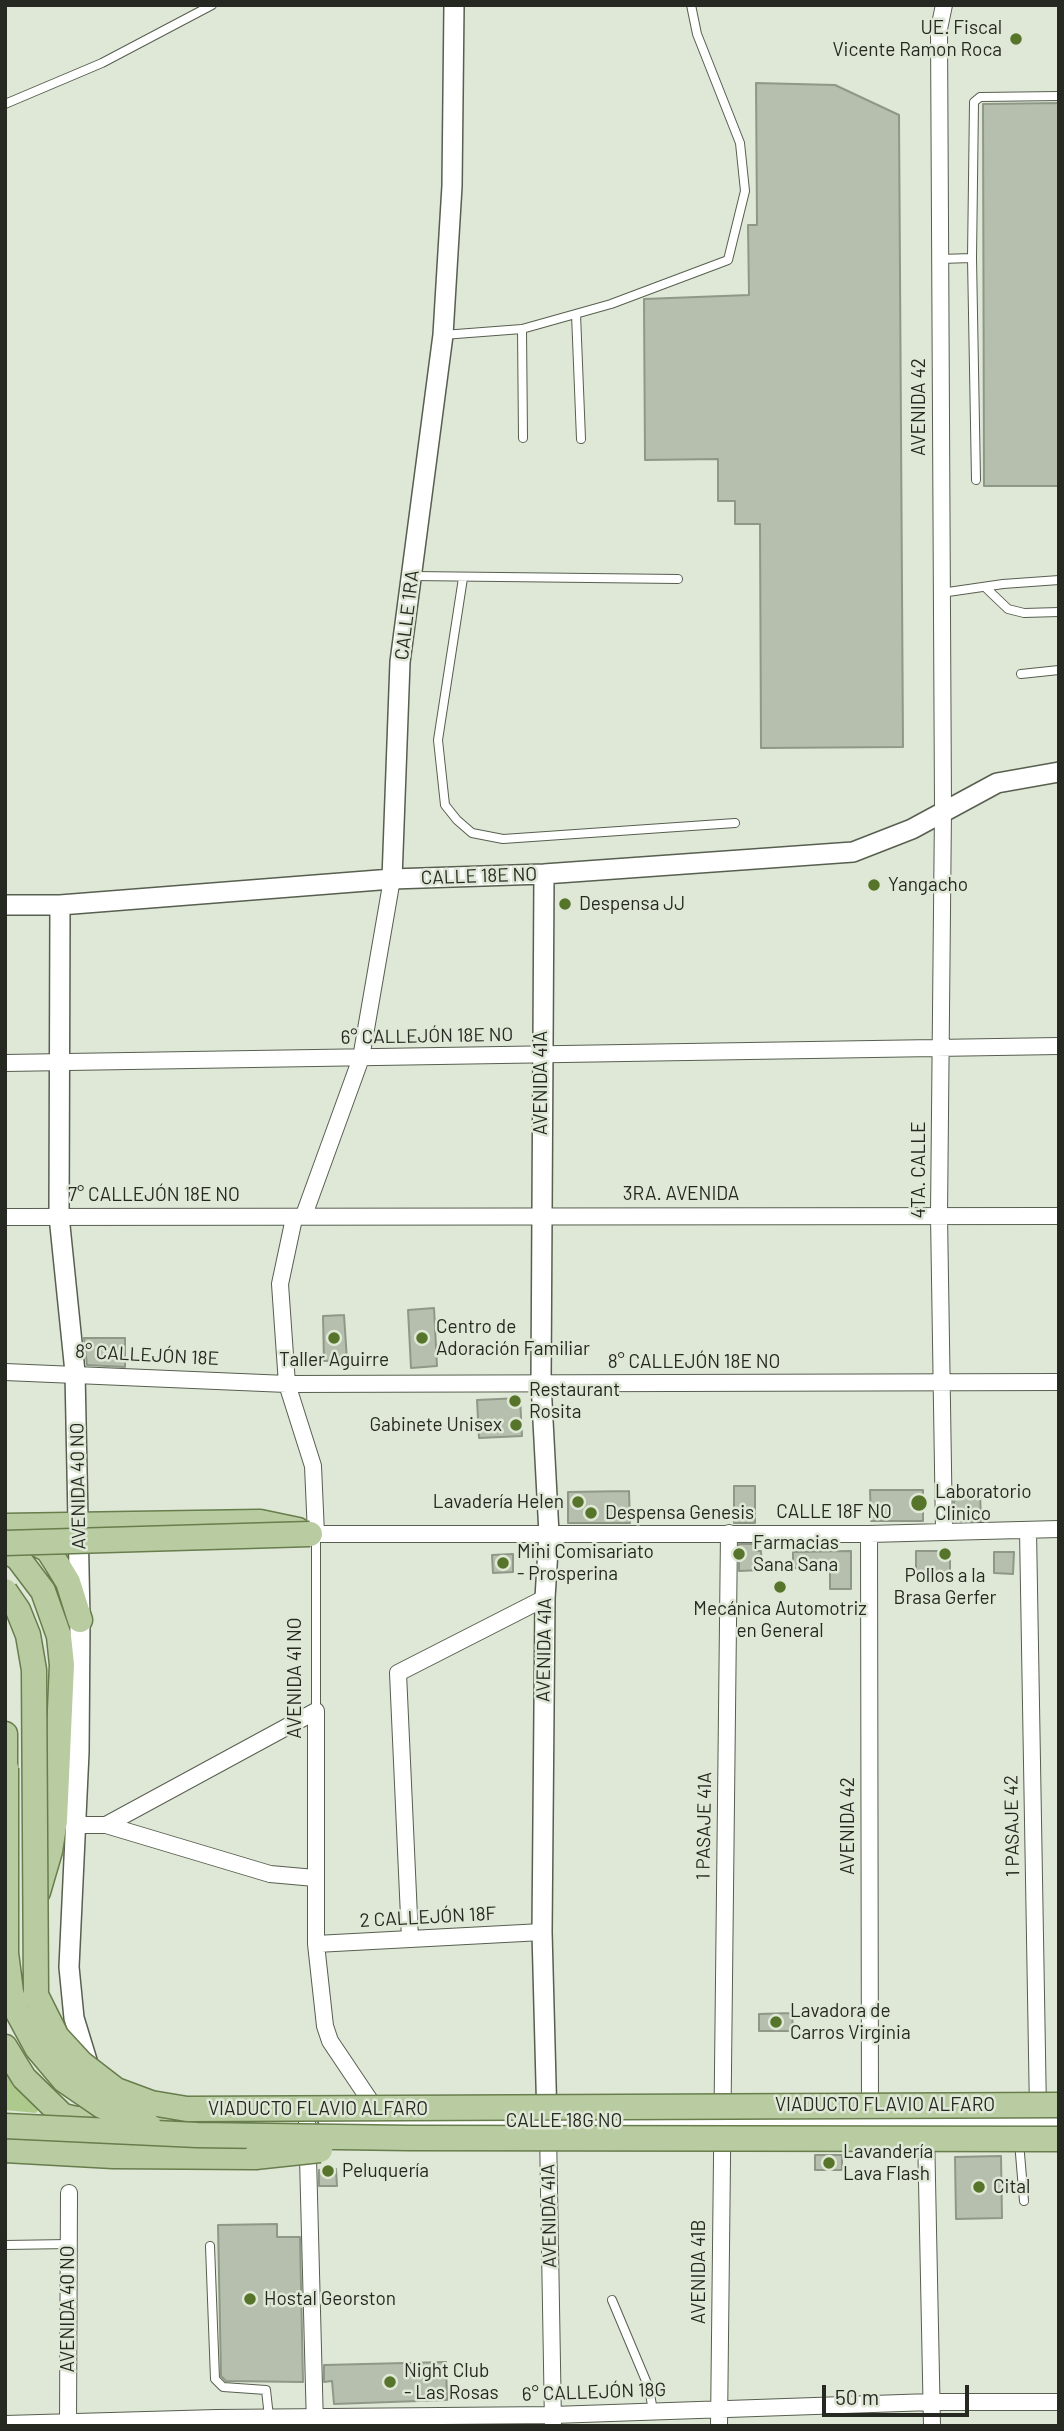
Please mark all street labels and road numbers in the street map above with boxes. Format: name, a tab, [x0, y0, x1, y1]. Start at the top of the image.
street label: AVENIDA 42	[908, 358, 930, 456]
street label: CALLE 1RA	[390, 569, 424, 661]
street label: CALLE 18E NO	[420, 863, 538, 889]
street label: 6° CALLEJÓN 18E NO	[341, 1023, 513, 1049]
street label: AVENIDA 41A	[530, 1031, 552, 1135]
street label: 4TA. CALLE	[908, 1122, 930, 1218]
street label: 3RA. AVENIDA	[623, 1183, 739, 1205]
street label: 7° CALLEJÓN 18E NO	[68, 1184, 240, 1206]
street label: 8° CALLEJÓN 18E	[74, 1340, 220, 1370]
street label: 8° CALLEJÓN 18E NO	[608, 1351, 780, 1373]
street label: AVENIDA 40 NO	[65, 1422, 91, 1550]
street label: CALLE 18F NO	[776, 1501, 892, 1523]
street label: AVENIDA 41A	[532, 1598, 556, 1702]
street label: AVENIDA 41 NO	[284, 1617, 306, 1739]
street label: 1 PASAJE 41A	[692, 1772, 716, 1880]
street label: 1 PASAJE 42	[1000, 1775, 1024, 1877]
street label: AVENIDA 42	[837, 1777, 859, 1875]
street label: 2 CALLEJÓN 18F	[359, 1902, 497, 1932]
street label: VIADUCTO FLAVIO ALFARO	[775, 2094, 995, 2116]
street label: VIADUCTO FLAVIO ALFARO	[208, 2098, 428, 2120]
street label: CALLE 18G NO	[506, 2110, 622, 2132]
street label: AVENIDA 41A	[537, 2164, 561, 2268]
street label: AVENIDA 41B	[688, 2220, 710, 2324]
street label: AVENIDA 40 NO	[57, 2245, 79, 2373]
street label: 6° CALLEJÓN 18G	[521, 2378, 667, 2406]

